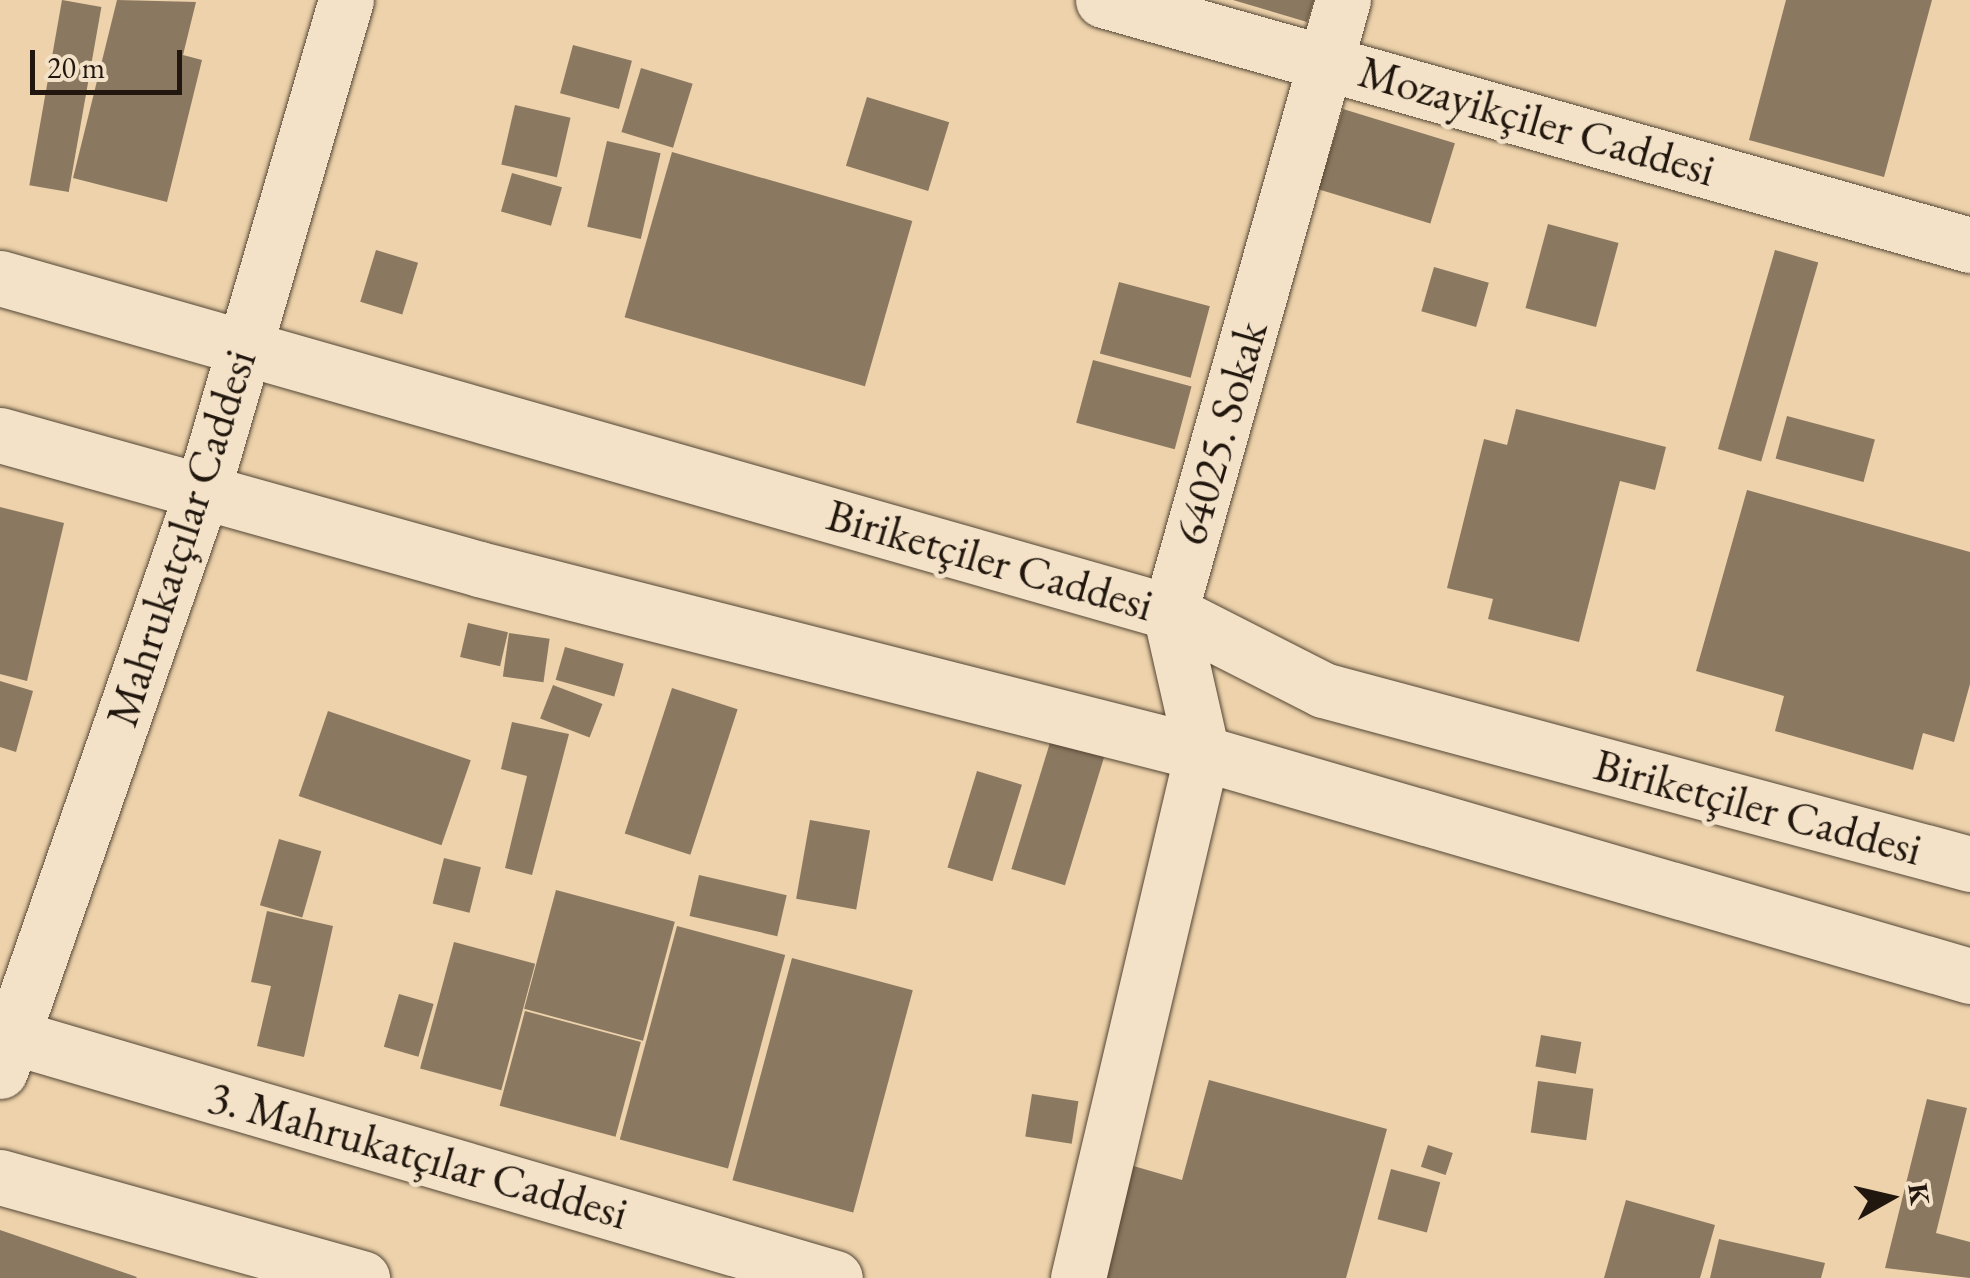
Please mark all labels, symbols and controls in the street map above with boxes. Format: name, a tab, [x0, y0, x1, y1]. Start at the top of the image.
scale bar	[35, 30, 188, 92]
street label: Mozayikçiler Caddesi	[1353, 44, 1721, 198]
text: 20 m	[47, 48, 105, 87]
street label: 64025. Sokak	[1163, 315, 1279, 551]
street label: Mahrukatçılar Caddesi	[95, 343, 267, 733]
street label: Biriketçiler Caddesi	[821, 488, 1159, 632]
street label: Biriketçiler Caddesi	[1588, 737, 1928, 877]
street label: 3. Mahrukatçılar Caddesi	[202, 1069, 634, 1241]
north arrow	[1840, 1148, 1940, 1248]
text: K	[1900, 1181, 1939, 1207]

